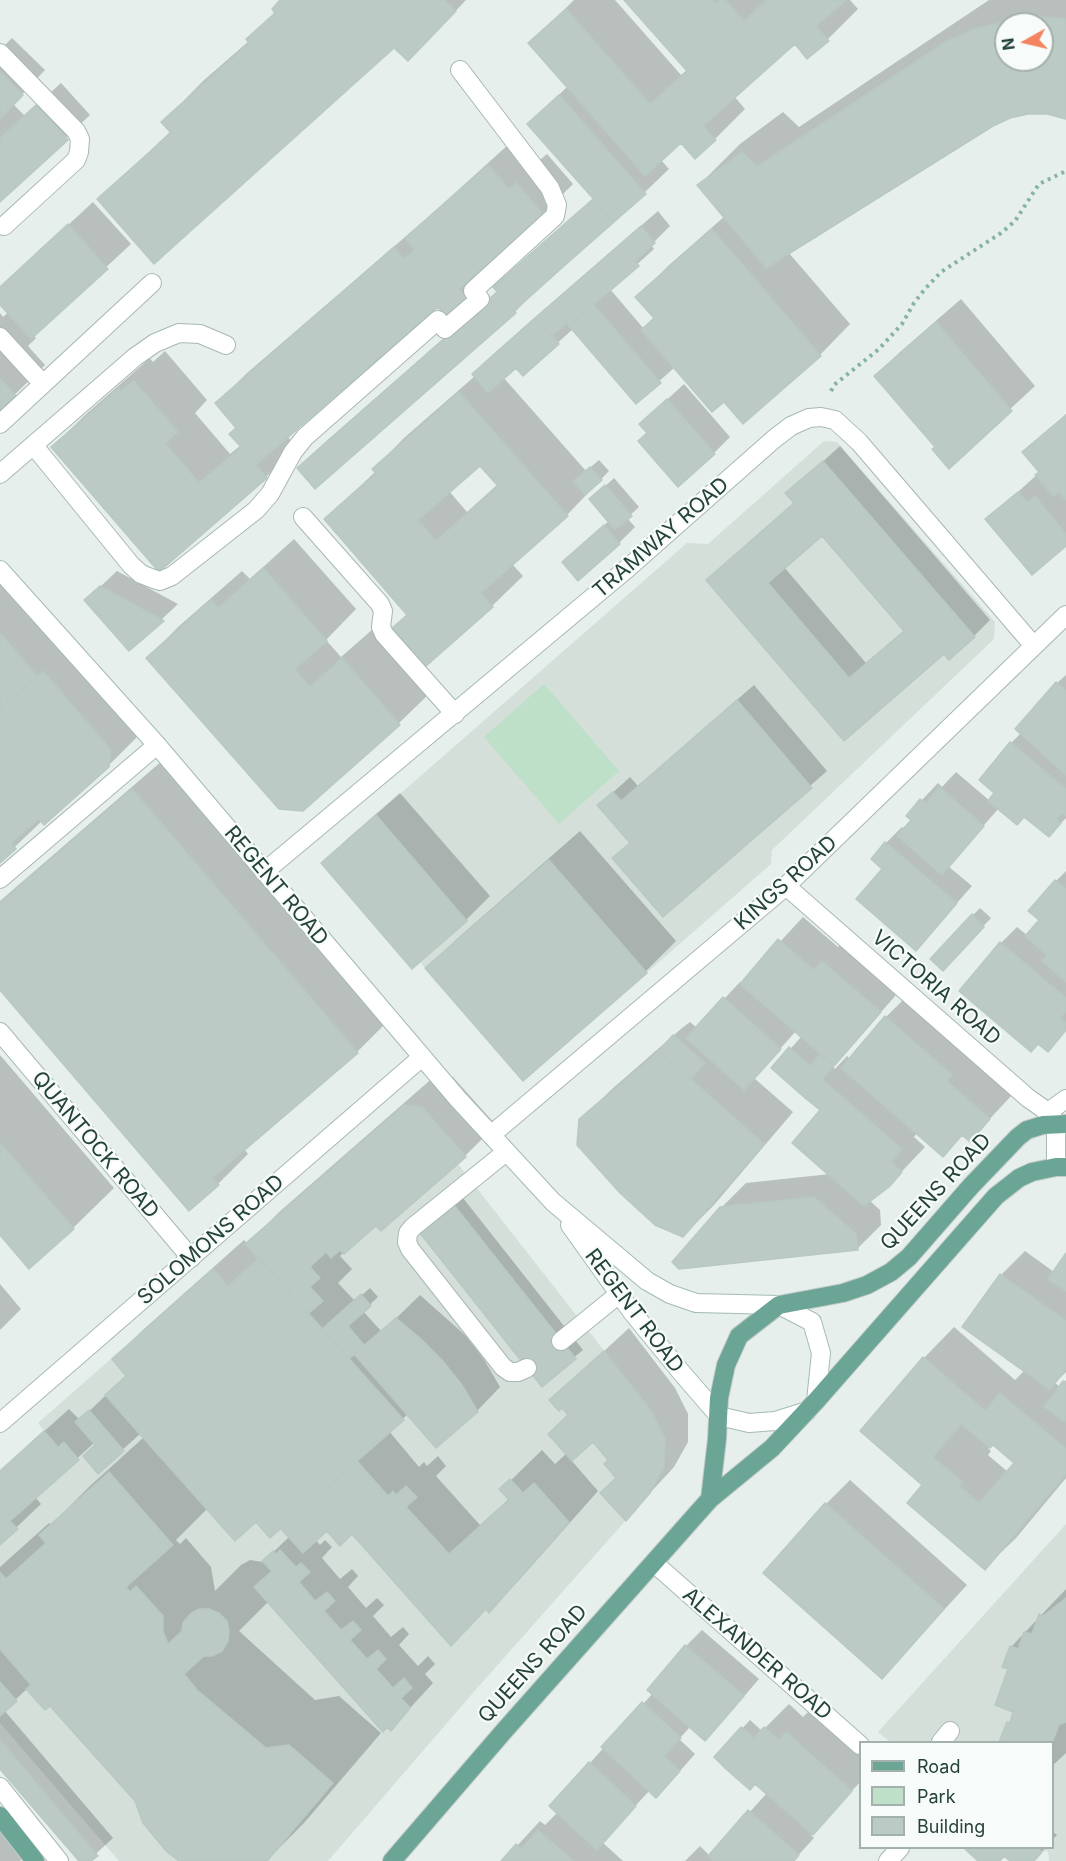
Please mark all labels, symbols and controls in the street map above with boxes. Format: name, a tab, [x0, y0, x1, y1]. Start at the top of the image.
north arrow	[994, 12, 1054, 72]
text: N	[997, 37, 1019, 52]
street label: TRAMWAY ROAD	[588, 472, 734, 604]
street label: REGENT ROAD	[219, 821, 333, 951]
street label: KINGS ROAD	[730, 830, 842, 936]
street label: VICTORIA ROAD	[866, 925, 1006, 1051]
street label: QUANTOCK ROAD	[26, 1066, 164, 1224]
street label: QUEENS ROAD	[875, 1128, 997, 1256]
street label: SOLOMONS ROAD	[133, 1170, 289, 1310]
street label: REGENT ROAD	[579, 1244, 689, 1378]
street label: ALEXANDER ROAD	[677, 1582, 837, 1726]
street label: QUEENS ROAD	[473, 1600, 593, 1728]
legend	[859, 1741, 1054, 1849]
text: Road	[917, 1756, 960, 1777]
text: Park	[917, 1786, 956, 1807]
text: Building	[917, 1816, 985, 1837]

